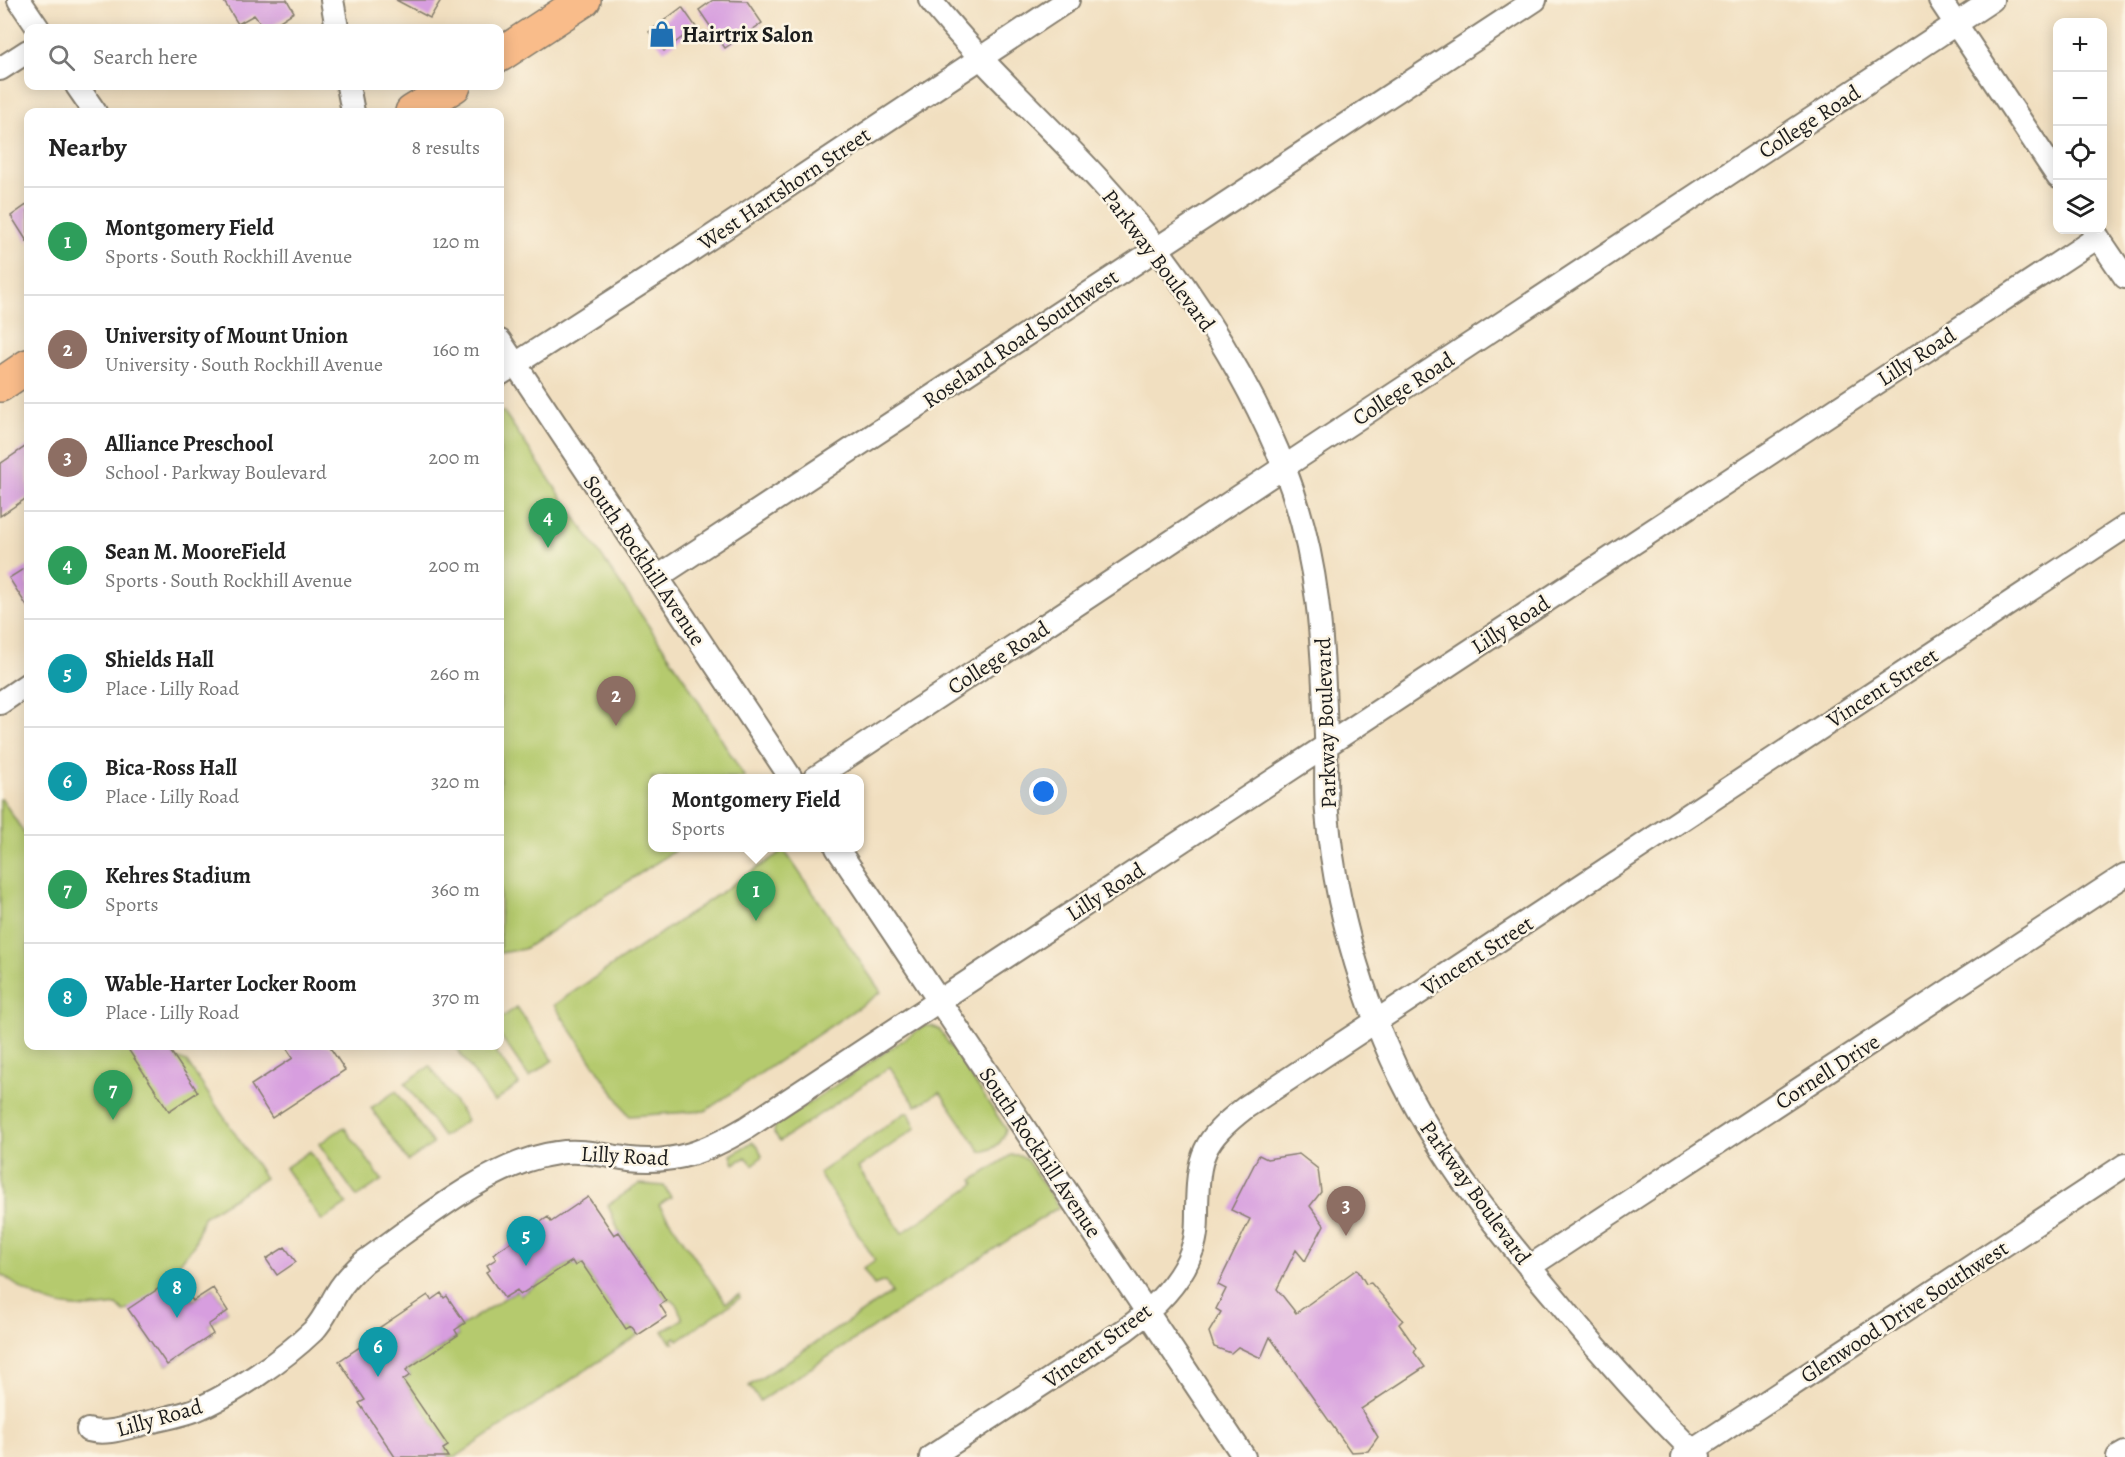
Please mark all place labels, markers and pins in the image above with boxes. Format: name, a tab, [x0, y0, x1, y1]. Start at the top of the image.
shop icon: Hairtrix Salon	[647, 19, 677, 49]
place label: Hairtrix Salon	[682, 20, 813, 50]
pin: 4	[528, 498, 568, 548]
pin: 2	[596, 676, 636, 726]
pin: 1	[736, 872, 776, 921]
pin: 7	[94, 1070, 132, 1120]
pin: 3	[1326, 1186, 1366, 1236]
pin: 5	[506, 1216, 546, 1266]
pin: 8	[158, 1268, 196, 1318]
pin: 6	[358, 1328, 398, 1377]

